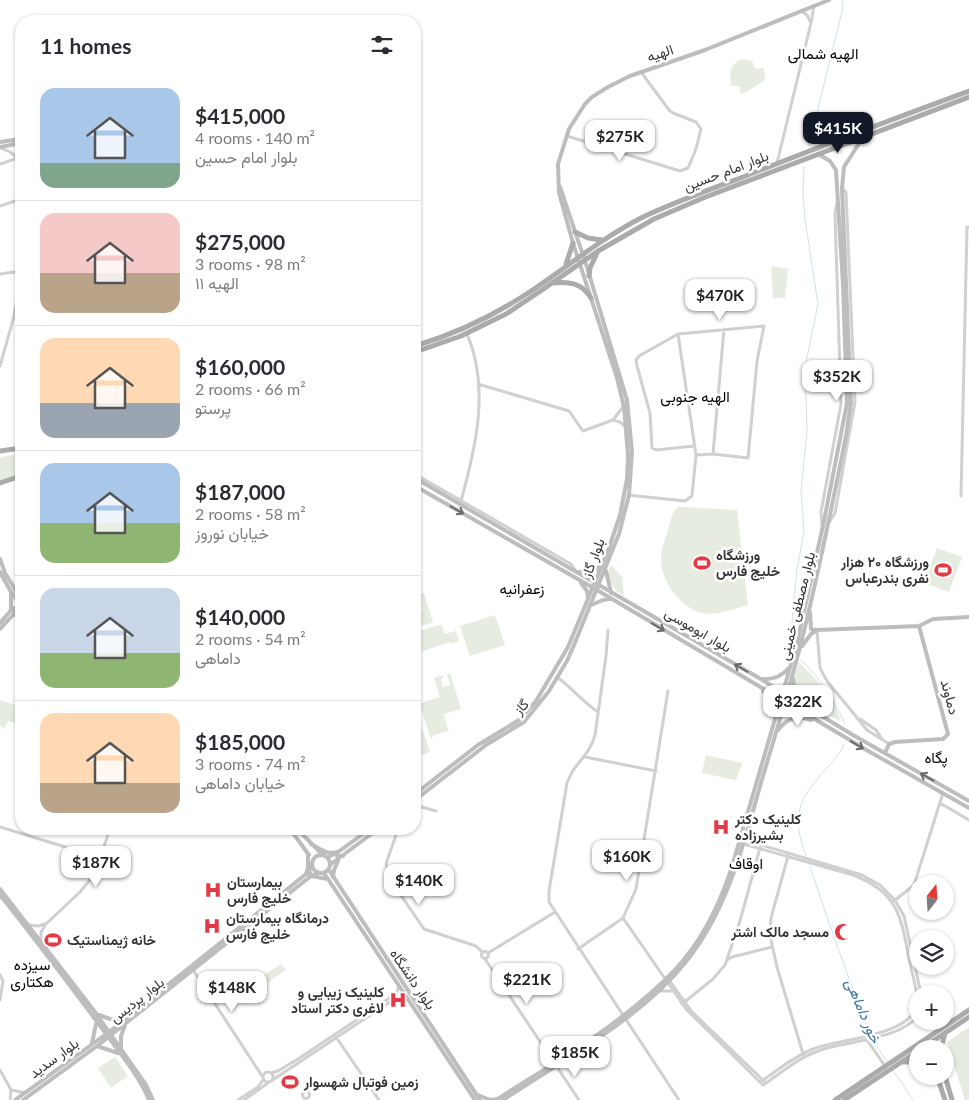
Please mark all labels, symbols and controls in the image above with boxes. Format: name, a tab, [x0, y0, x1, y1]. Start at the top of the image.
icon: filters	[368, 31, 396, 59]
text: 11 homes	[40, 33, 131, 58]
street label: الهیه	[644, 40, 676, 66]
district label: الهیه شمالی	[788, 44, 858, 64]
text: $415,000	[195, 103, 285, 128]
icon: home	[80, 108, 140, 168]
pin: $415K	[803, 112, 873, 154]
text: $415K	[814, 118, 862, 137]
pin: $275K	[585, 120, 655, 162]
text: $275K	[596, 126, 644, 145]
text: 4 rooms · 140 m²	[195, 128, 315, 147]
text: بلوار امام حسین	[195, 147, 297, 166]
street label: بلوار امام حسین	[681, 147, 771, 195]
text: $275,000	[195, 229, 285, 254]
icon: home	[80, 233, 140, 293]
text: 3 rooms · 98 m²	[195, 254, 306, 273]
text: الهیه ۱۱	[195, 273, 239, 292]
pin: $470K	[685, 278, 755, 321]
text: $470K	[696, 285, 744, 304]
text: $160,000	[195, 354, 285, 379]
icon: home	[80, 358, 140, 418]
pin: $352K	[802, 360, 872, 402]
text: $352K	[813, 366, 861, 385]
text: 2 rooms · 66 m²	[195, 379, 306, 398]
district label: الهیه جنوبی	[660, 387, 730, 407]
text: پرستو	[195, 398, 231, 417]
text: $187,000	[195, 479, 285, 504]
icon: home	[80, 483, 140, 543]
text: 2 rooms · 58 m²	[195, 504, 306, 523]
one-way arrow	[450, 506, 464, 516]
text: خیابان نوروز	[195, 523, 269, 542]
street label: بلوار گاز	[577, 536, 609, 581]
place label: ورزشگاه خلیج فارس	[716, 546, 781, 581]
street label: بلوار مصطفی خمینی	[775, 550, 819, 662]
sports icon: ورزشگاه خلیج فارس	[692, 553, 712, 573]
place label: ورزشگاه ۲۰ هزار نفری بندرعباس	[840, 553, 929, 587]
sports icon: ورزشگاه ۲۰ هزار نفری بندرعباس	[933, 560, 953, 580]
district label: زعفرانیه	[500, 579, 545, 598]
text: $140,000	[195, 604, 285, 629]
street label: بلوار ابوموسی	[662, 604, 734, 656]
icon: home	[80, 608, 140, 668]
one-way arrow	[651, 623, 665, 633]
text: 2 rooms · 54 m²	[195, 629, 306, 648]
text: داماهی	[195, 648, 241, 667]
one-way arrow	[734, 663, 749, 673]
street label: دماوند	[937, 678, 963, 717]
pin: $322K	[763, 684, 833, 727]
text: $322K	[774, 691, 822, 710]
street label: گاز	[509, 695, 533, 719]
text: $185,000	[195, 729, 285, 754]
icon: home	[80, 733, 140, 793]
one-way arrow	[849, 740, 863, 750]
district label: پگاه	[924, 748, 948, 768]
text: 3 rooms · 74 m²	[195, 754, 306, 773]
one-way arrow	[920, 771, 934, 781]
text: خیابان داماهی	[195, 773, 285, 792]
place label: کلینیک دکتر بشیرزاده	[734, 810, 801, 844]
hospital icon: کلینیک دکتر بشیرزاده	[711, 817, 731, 837]
pin: $160K	[592, 840, 662, 882]
pin: $187K	[61, 846, 131, 888]
text: $160K	[603, 846, 651, 865]
text: $187K	[72, 852, 120, 871]
district label: اوقاف	[729, 854, 763, 873]
pin: $140K	[384, 864, 454, 906]
text: $140K	[395, 870, 443, 889]
place label: بیمارستان خلیج فارس	[227, 873, 292, 908]
north arrow	[909, 875, 954, 920]
map controls	[909, 875, 954, 1085]
hospital icon: بیمارستان خلیج فارس	[203, 880, 223, 900]
place label: درمانگاه بیمارستان خلیج فارس	[226, 909, 329, 944]
hospital icon: درمانگاه بیمارستان خلیج فارس	[202, 916, 222, 936]
mosque icon: مسجد مالک اشتر	[833, 922, 853, 942]
place label: مسجد مالک اشتر	[730, 923, 829, 941]
sports icon: خانه ژیمناستیک	[43, 930, 63, 950]
button: layers	[909, 930, 954, 975]
place label: خانه ژیمناستیک	[67, 931, 157, 949]
street label: بلوار دانشگاه	[386, 945, 440, 1013]
district label: سیزده هکتاری	[10, 955, 54, 992]
pin: $221K	[492, 962, 562, 1005]
text: $221K	[503, 969, 551, 988]
pin: $148K	[197, 970, 267, 1013]
street label: بلوار پردیس	[106, 973, 168, 1028]
water label: خور داماهی	[841, 976, 886, 1047]
text: $148K	[208, 977, 256, 996]
place label: کلینیک زیبایی و لاغری دکتر استاد	[291, 983, 384, 1017]
button: +	[909, 985, 954, 1030]
hospital icon: کلینیک زیبایی و لاغری دکتر استاد	[388, 990, 408, 1010]
street label: بلوار سدید	[26, 1034, 82, 1082]
pin: $185K	[540, 1036, 610, 1078]
button: −	[909, 1040, 954, 1085]
text: $185K	[551, 1042, 599, 1061]
sports icon: زمین فوتبال شهسوار	[280, 1072, 300, 1092]
place label: زمین فوتبال شهسوار	[303, 1073, 418, 1091]

